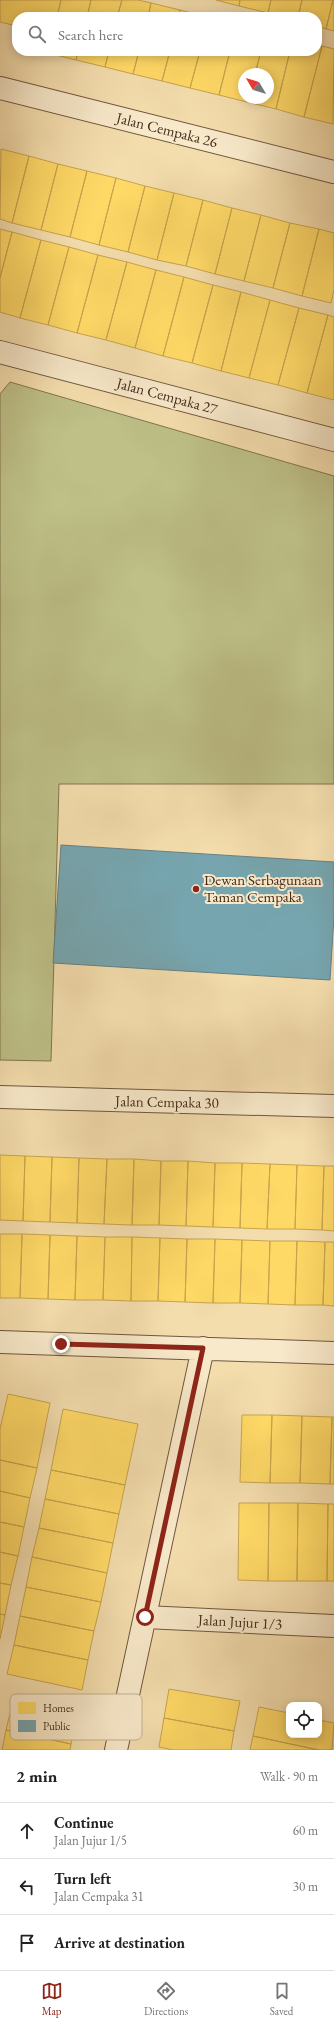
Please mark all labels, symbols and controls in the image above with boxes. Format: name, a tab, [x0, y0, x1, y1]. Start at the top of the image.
search box	[12, 12, 322, 56]
icon: search	[26, 23, 48, 45]
text: Search here	[58, 25, 123, 44]
north arrow	[238, 68, 274, 104]
street label: Jalan Cempaka 26	[113, 107, 220, 151]
street label: Jalan Cempaka 27	[113, 372, 220, 418]
place label: Dewan Serbagunaan Taman Cempaka	[204, 870, 322, 906]
marker: Dewan Serbagunaan Taman Cempaka	[191, 884, 201, 894]
street label: Jalan Cempaka 30	[113, 1091, 219, 1112]
route end	[52, 1335, 70, 1353]
route start	[136, 1608, 154, 1626]
street label: Jalan Jujur 1/3	[195, 1610, 283, 1633]
legend	[10, 1694, 142, 1740]
text: Homes	[43, 1701, 74, 1715]
map controls	[286, 1702, 322, 1738]
button: locate	[286, 1702, 322, 1738]
text: Public	[43, 1719, 71, 1733]
text: 2 min	[16, 1765, 57, 1787]
text: Walk · 90 m	[260, 1768, 318, 1785]
text: Continue	[54, 1813, 114, 1832]
icon: ahead	[16, 1820, 38, 1842]
text: 60 m	[293, 1822, 318, 1839]
text: Jalan Jujur 1/5	[54, 1832, 127, 1849]
text: Turn left	[54, 1869, 111, 1888]
icon: left	[16, 1876, 38, 1898]
text: 30 m	[293, 1878, 318, 1895]
text: Jalan Cempaka 31	[54, 1888, 144, 1905]
icon: arrive	[16, 1932, 38, 1954]
text: Arrive at destination	[54, 1933, 185, 1952]
tab: Map	[41, 1980, 63, 2018]
tab: Directions	[144, 1980, 188, 2018]
tab: Saved	[270, 1980, 293, 2018]

